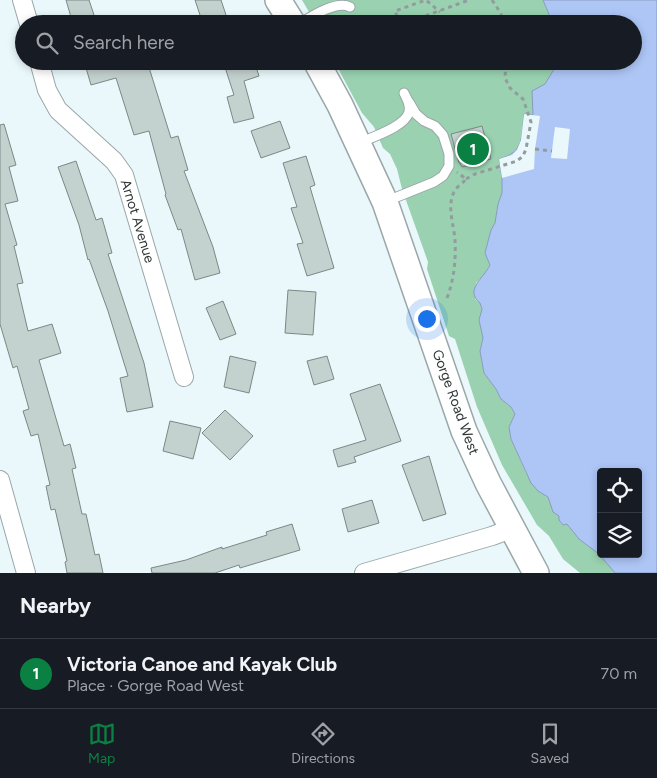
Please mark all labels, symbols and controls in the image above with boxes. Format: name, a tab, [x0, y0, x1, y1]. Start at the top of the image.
search box	[15, 15, 642, 70]
icon: search	[33, 29, 61, 57]
text: Search here	[73, 31, 175, 54]
pin: 1	[457, 130, 489, 168]
street label: Arnot Avenue	[117, 177, 158, 265]
your location	[414, 306, 440, 332]
street label: Gorge Road West	[429, 347, 482, 457]
map controls	[597, 468, 642, 558]
button: locate	[597, 468, 642, 513]
button: layers	[597, 513, 642, 558]
text: Nearby	[20, 593, 91, 618]
text: Victoria Canoe and Kayak Club	[67, 653, 337, 676]
text: 1	[33, 664, 39, 683]
text: 70 m	[601, 664, 637, 683]
text: Place · Gorge Road West	[67, 676, 244, 695]
tab: Map	[88, 720, 116, 767]
tab: Directions	[291, 720, 355, 767]
tab: Saved	[531, 720, 569, 767]

